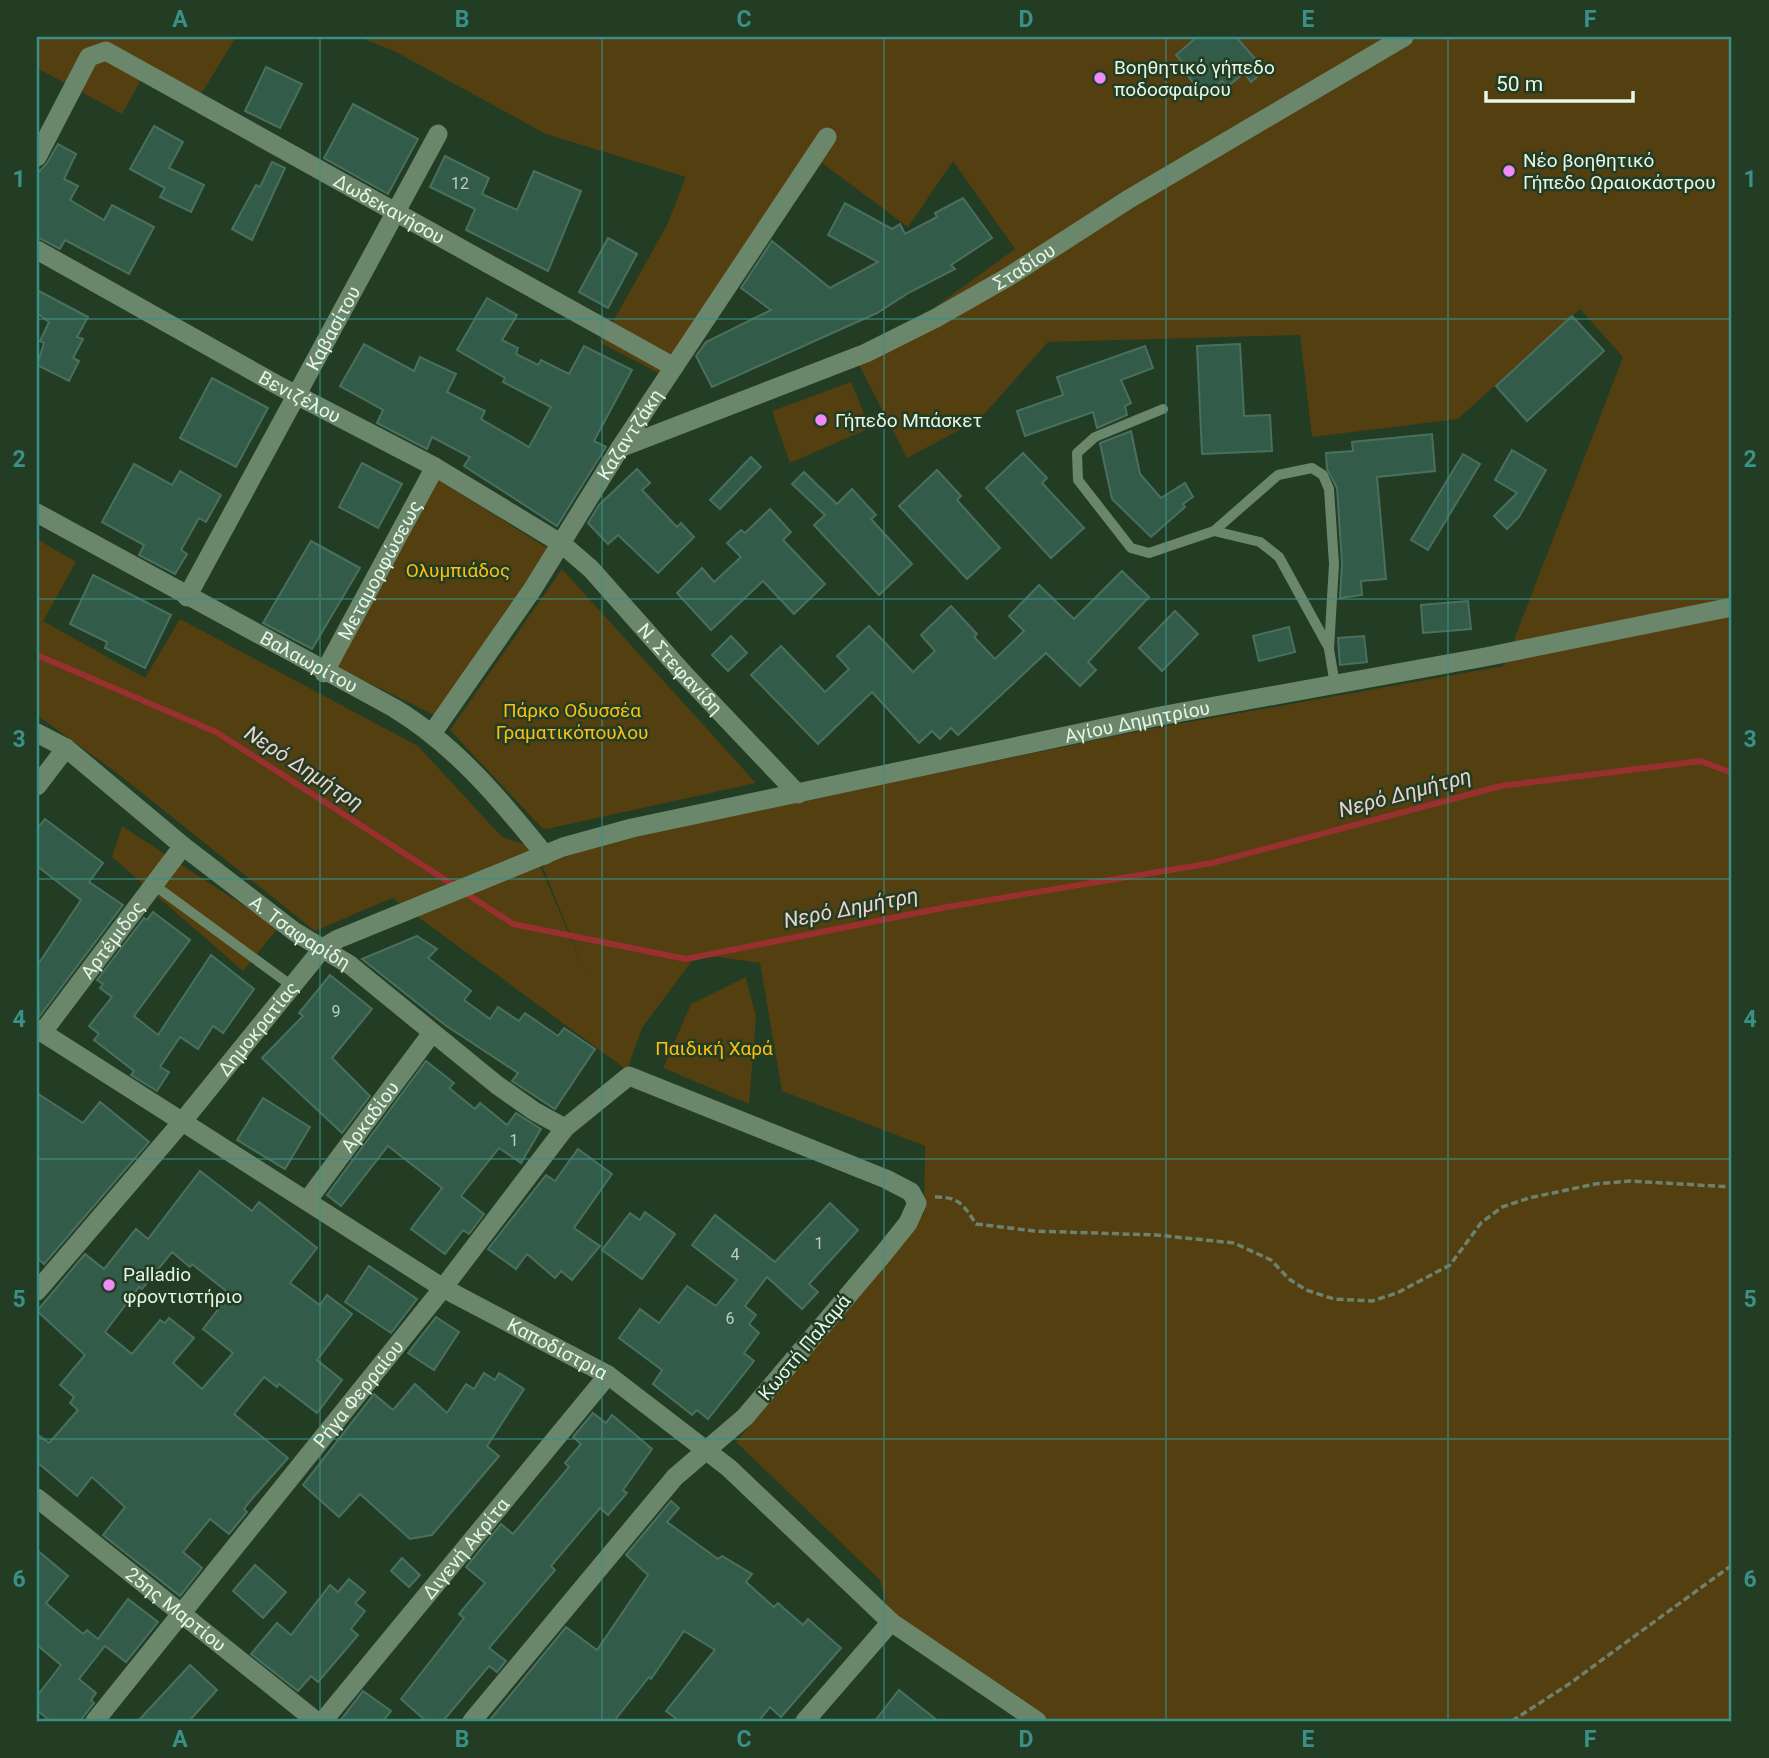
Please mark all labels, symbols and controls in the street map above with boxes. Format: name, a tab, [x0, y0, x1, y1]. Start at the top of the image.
text: A	[172, 6, 188, 33]
text: B	[455, 6, 469, 33]
text: C	[736, 6, 752, 33]
text: D	[1019, 6, 1033, 33]
text: E	[1302, 6, 1315, 33]
text: F	[1584, 6, 1597, 33]
place label: Βοηθητικό γήπεδο ποδοσφαίρου	[1114, 56, 1275, 101]
scale bar	[1486, 60, 1632, 104]
marker: Βοηθητικό γήπεδο ποδοσφαίρου	[1092, 70, 1108, 86]
text: 50 m	[1496, 72, 1543, 96]
place label: Νέο βοηθητικό Γήπεδο Ωραιοκάστρου	[1523, 149, 1716, 194]
marker: Νέο βοηθητικό Γήπεδο Ωραιοκάστρου	[1501, 163, 1517, 179]
text: 1	[12, 166, 26, 193]
text: 1	[1743, 166, 1757, 193]
street label: Δωδεκανήσου	[330, 169, 449, 249]
house number: 12	[451, 174, 469, 193]
street label: Σταδίου	[989, 239, 1060, 295]
street label: Καβασίτου	[301, 282, 365, 374]
street label: Βενιζέλου	[255, 366, 344, 428]
street label: Καζαντζάκη	[592, 385, 668, 484]
place label: Γήπεδο Μπάσκετ	[835, 409, 983, 432]
marker: Γήπεδο Μπάσκετ	[813, 412, 829, 428]
text: 2	[12, 446, 26, 473]
text: 2	[1743, 446, 1757, 473]
street label: Μεταμορφώσεως	[333, 496, 427, 644]
park label: Ολυμπιάδος	[406, 559, 510, 582]
street label: Ν. Στεφανίδη	[633, 619, 727, 719]
street label: Βαλαωρίτου	[256, 626, 362, 698]
street label: Αγίου Δημητρίου	[1063, 696, 1212, 748]
park label: Πάρκο Οδυσσέα Γραματικόπουλου	[496, 699, 648, 744]
water label: Νερό Δημήτρη	[240, 721, 368, 815]
text: 3	[12, 726, 26, 753]
text: 3	[1743, 726, 1757, 753]
water label: Νερό Δημήτρη	[1336, 764, 1474, 822]
water label: Νερό Δημήτρη	[782, 883, 920, 933]
street label: Α. Τσαφαρίδη	[245, 890, 355, 975]
street label: Αρτέμιδος	[76, 896, 150, 984]
street label: Δημοκρατίας	[213, 977, 303, 1081]
house number: 9	[332, 1002, 341, 1021]
text: 4	[12, 1006, 26, 1033]
text: 4	[1743, 1006, 1757, 1033]
park label: Παιδική Χαρά	[655, 1037, 773, 1060]
street label: Αρκαδίου	[336, 1077, 404, 1157]
house number: 1	[510, 1131, 519, 1150]
house number: 1	[815, 1234, 824, 1253]
house number: 4	[731, 1245, 740, 1264]
place label: Palladio φροντιστήριο	[123, 1263, 242, 1308]
marker: Palladio φροντιστήριο	[101, 1277, 117, 1293]
text: 5	[12, 1286, 26, 1313]
text: 5	[1743, 1286, 1757, 1313]
street label: Κωστή Παλαμά	[753, 1290, 855, 1405]
house number: 6	[726, 1309, 735, 1328]
street label: Καποδίστρια	[503, 1313, 611, 1385]
street label: Ρήγα Φερραίου	[308, 1336, 409, 1452]
street label: Διγενή Ακρίτα	[417, 1493, 514, 1604]
street label: 25ης Μαρτίου	[121, 1562, 231, 1657]
text: 6	[12, 1566, 26, 1593]
text: 6	[1743, 1566, 1757, 1593]
text: A	[172, 1726, 188, 1753]
text: B	[455, 1726, 469, 1753]
text: C	[736, 1726, 752, 1753]
text: D	[1019, 1726, 1033, 1753]
text: E	[1302, 1726, 1315, 1753]
text: F	[1584, 1726, 1597, 1753]

